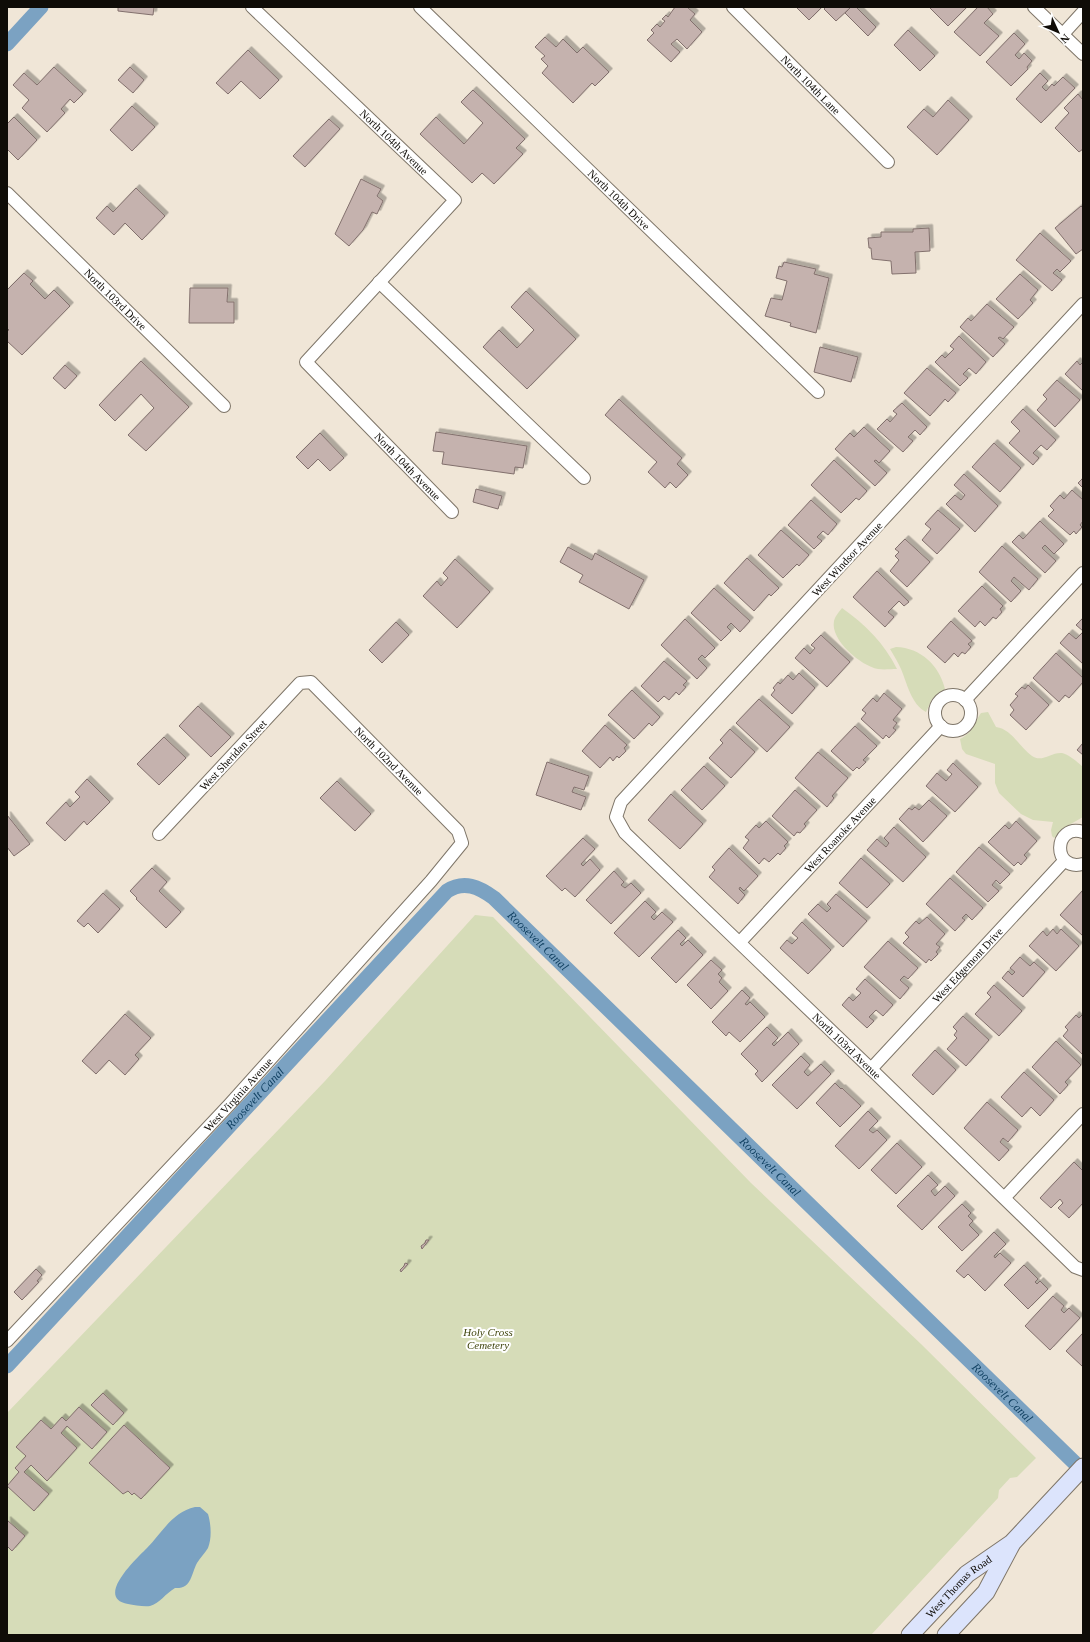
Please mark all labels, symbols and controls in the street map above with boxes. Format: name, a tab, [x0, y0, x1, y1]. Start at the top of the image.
north arrow	[1038, 12, 1078, 52]
text: N	[1058, 32, 1072, 46]
street label: North 104th Lane	[779, 53, 843, 117]
street label: North 104th Avenue	[358, 107, 431, 177]
street label: North 104th Drive	[586, 167, 653, 232]
street label: North 103rd Drive	[82, 266, 149, 333]
street label: North 104th Avenue	[372, 430, 443, 503]
street label: West Windsor Avenue	[809, 519, 885, 599]
street label: West Sheridan Street	[197, 717, 269, 793]
street label: North 102nd Avenue	[352, 724, 426, 798]
street label: West Roanoke Avenue	[802, 794, 878, 875]
water label: Roosevelt Canal	[504, 908, 572, 974]
street label: West Edgemont Drive	[930, 925, 1005, 1005]
street label: North 103rd Avenue	[810, 1011, 883, 1081]
street label: West Virginia Avenue	[201, 1055, 275, 1134]
water label: Roosevelt Canal	[222, 1064, 287, 1133]
water label: Roosevelt Canal	[736, 1133, 804, 1200]
park label: Holy Cross Cemetery	[462, 1326, 513, 1351]
water label: Roosevelt Canal	[969, 1359, 1036, 1426]
street label: West Thomas Road	[923, 1553, 994, 1620]

